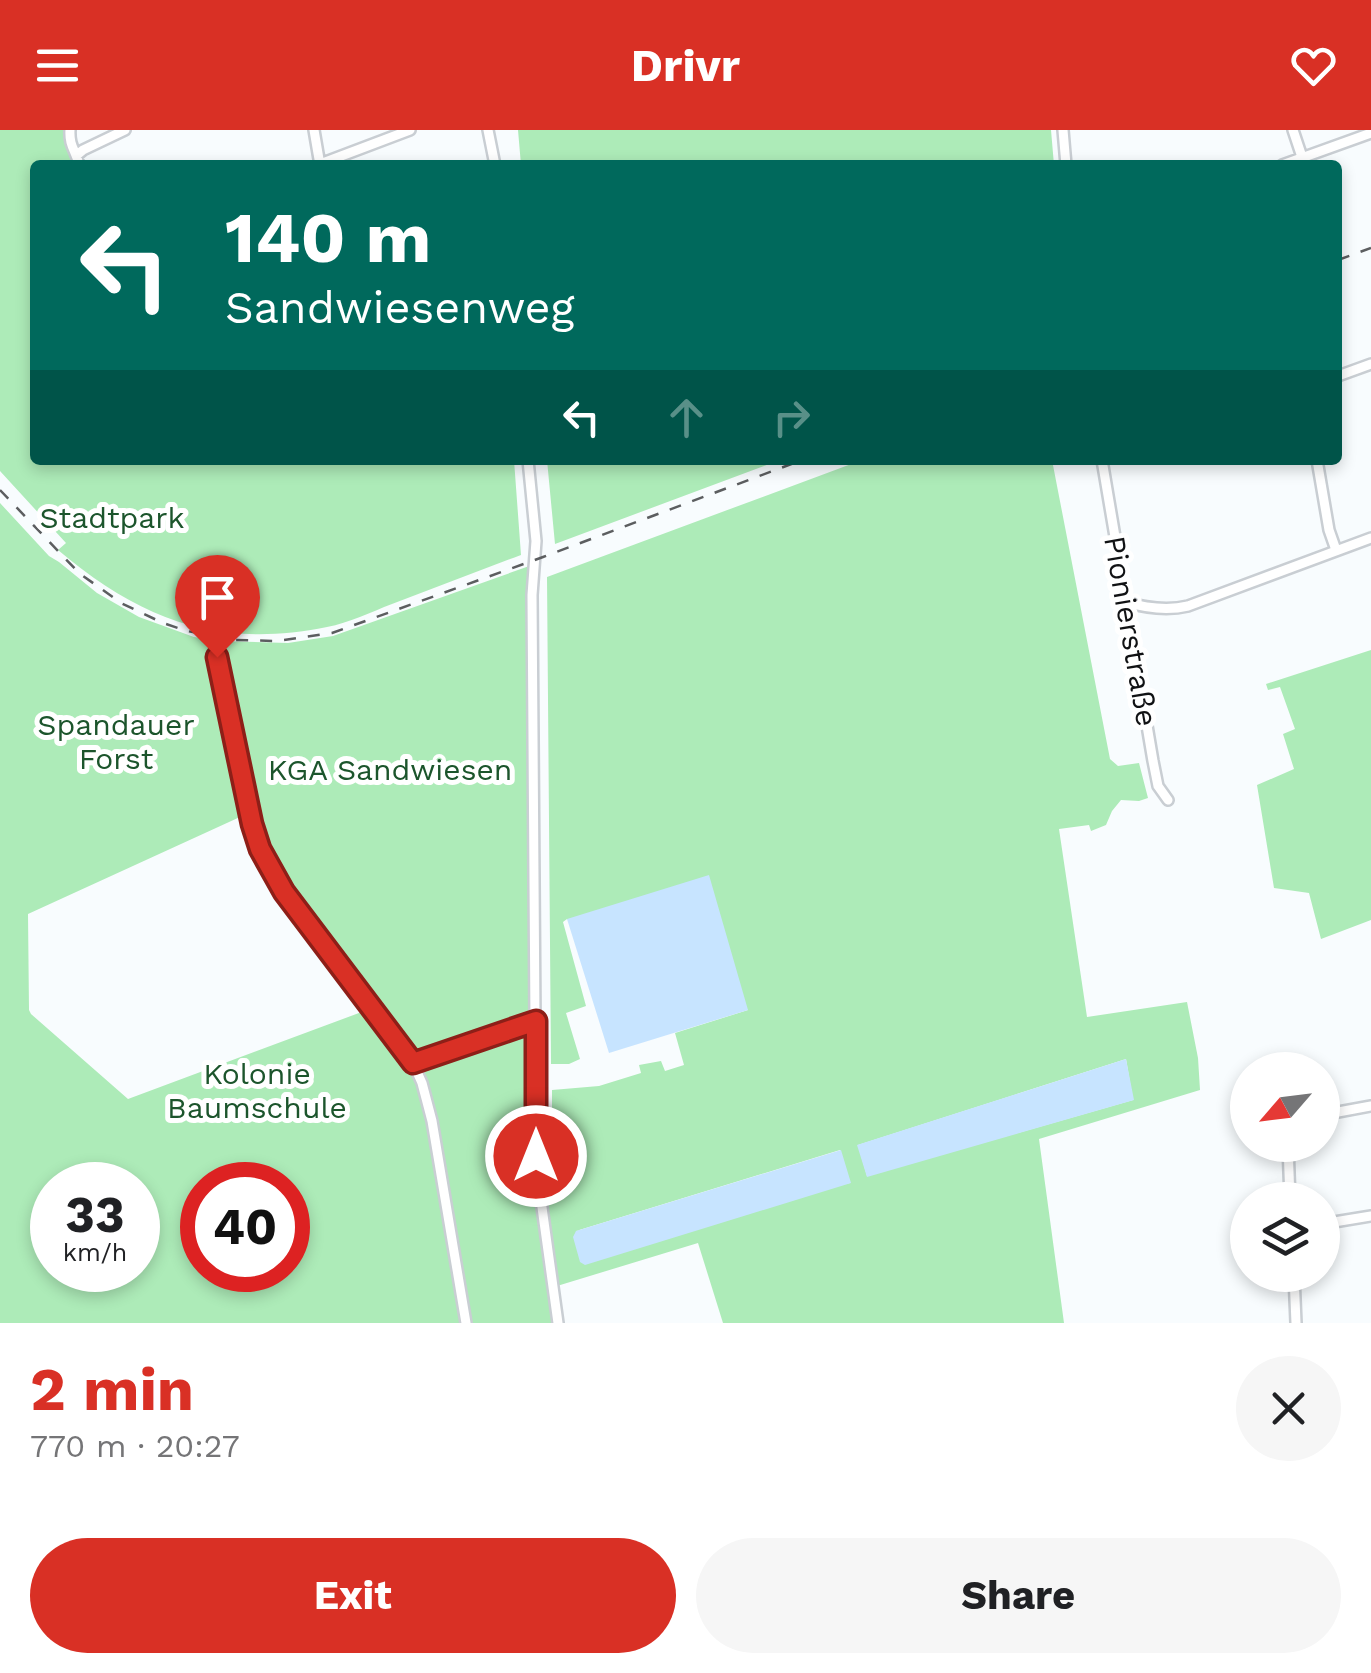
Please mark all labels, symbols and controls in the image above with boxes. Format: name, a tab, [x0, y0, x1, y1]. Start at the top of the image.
icon: menu	[30, 38, 85, 93]
icon: heart	[1286, 38, 1341, 93]
text: Drivr	[631, 39, 740, 92]
text: 140 m	[225, 197, 431, 279]
icon: left	[60, 200, 190, 330]
text: Sandwiesenweg	[225, 281, 574, 334]
icon: left	[554, 390, 609, 445]
icon: ahead	[659, 390, 714, 445]
icon: right	[764, 390, 819, 445]
park label: Stadtpark	[39, 500, 185, 535]
street label: Pionierstraße	[1097, 533, 1165, 729]
pin	[175, 555, 260, 658]
icon: arrive	[190, 570, 245, 625]
park label: Spandauer Forst	[37, 707, 195, 776]
park label: KGA Sandwiesen	[268, 752, 512, 787]
north arrow	[1230, 1052, 1340, 1162]
map controls	[1230, 1052, 1340, 1292]
park label: Kolonie Baumschule	[167, 1056, 347, 1125]
position arrow	[484, 1104, 588, 1208]
speed limit sign: 40	[180, 1162, 310, 1292]
button: layers	[1230, 1182, 1340, 1292]
text: 33	[65, 1185, 125, 1244]
text: km/h	[63, 1238, 127, 1267]
text: 2 min	[30, 1354, 194, 1425]
button: close	[1236, 1356, 1341, 1461]
text: 770 m · 20:27	[30, 1427, 240, 1465]
button: Exit	[30, 1538, 676, 1653]
button: Share	[696, 1538, 1341, 1653]

